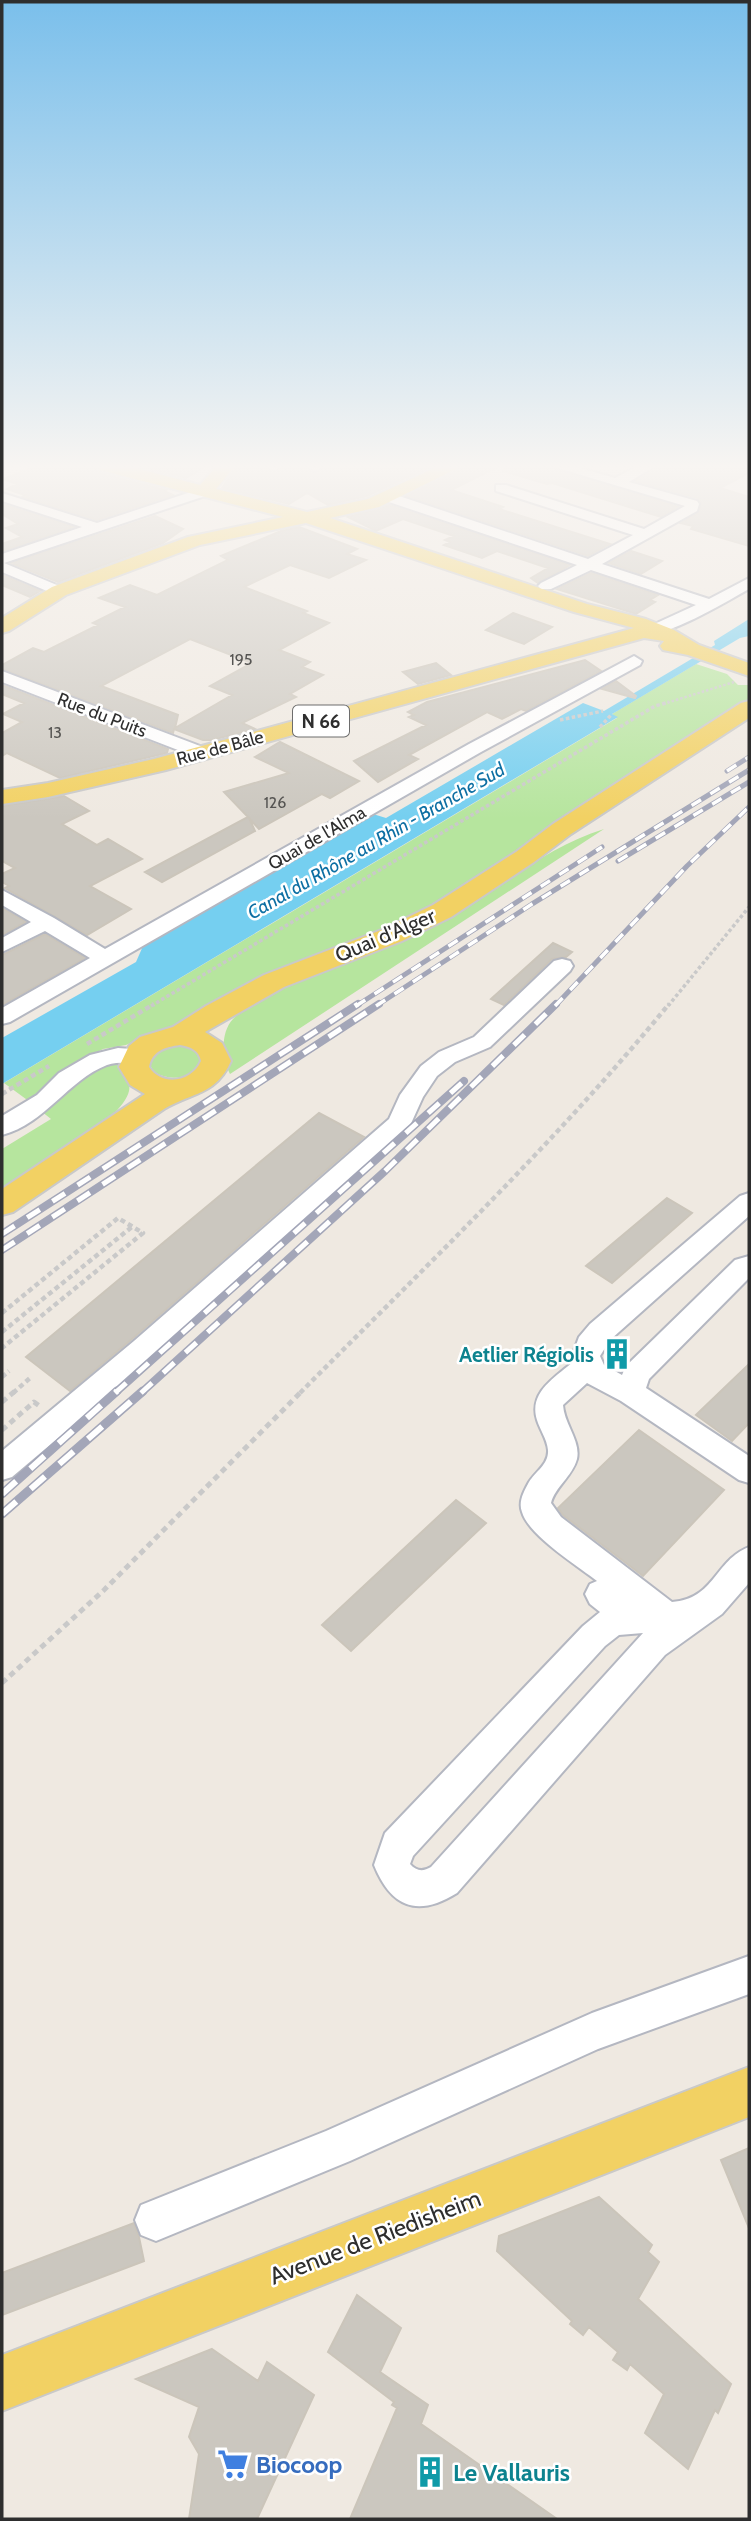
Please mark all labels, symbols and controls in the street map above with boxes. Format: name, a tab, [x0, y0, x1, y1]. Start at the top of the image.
house number: 195	[230, 650, 252, 669]
street label: Rue du Puits	[54, 688, 150, 742]
road number: N 66	[293, 706, 349, 736]
house number: 13	[48, 723, 62, 742]
street label: Rue de Bâle	[174, 726, 266, 770]
water label: Canal du Rhône au Rhin - Branche Sud	[243, 757, 510, 924]
house number: 126	[264, 793, 286, 812]
street label: Quai de l'Alma	[264, 801, 370, 875]
street label: Quai d'Alger	[331, 903, 439, 967]
building icon: Aetlier Régiolis	[600, 1337, 634, 1371]
place label: Aetlier Régiolis	[459, 1342, 594, 1367]
street label: Avenue de Riedisheim	[265, 2183, 485, 2291]
supermarket icon: Biocoop	[216, 2447, 250, 2481]
place label: Biocoop	[256, 2450, 343, 2479]
building icon: Le Vallauris	[413, 2455, 447, 2489]
place label: Le Vallauris	[453, 2458, 570, 2487]

